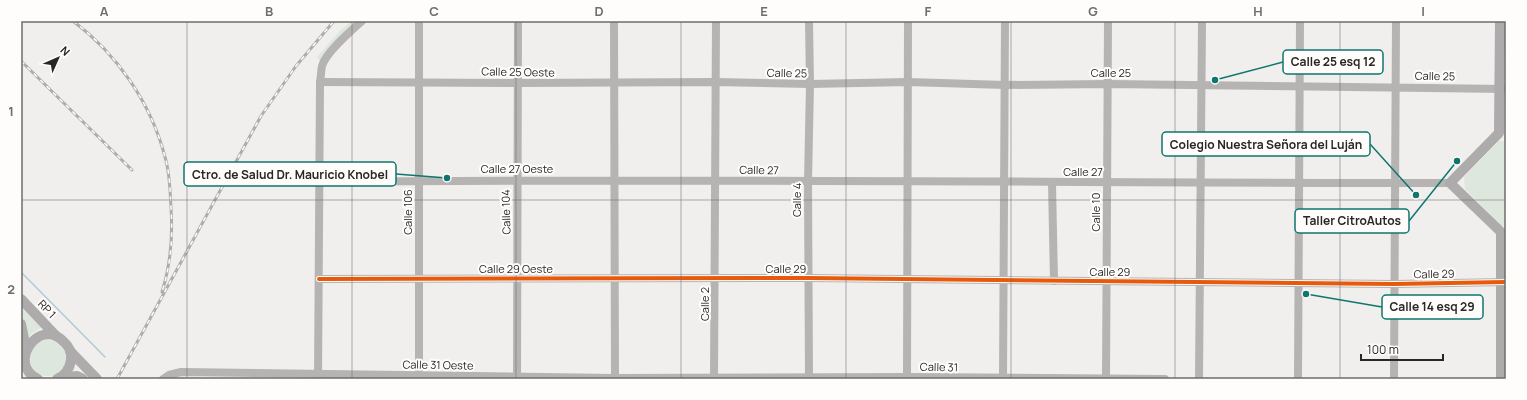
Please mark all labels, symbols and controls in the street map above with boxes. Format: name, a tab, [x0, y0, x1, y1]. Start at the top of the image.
text: A	[100, 2, 109, 20]
text: B	[265, 2, 273, 20]
text: C	[429, 2, 439, 20]
text: D	[594, 2, 604, 20]
text: E	[760, 2, 768, 20]
text: F	[925, 2, 932, 20]
text: G	[1088, 2, 1098, 20]
text: H	[1253, 2, 1263, 20]
text: I	[1421, 2, 1425, 20]
north arrow	[38, 38, 78, 78]
text: N	[57, 42, 74, 59]
callout: Calle 25 esq 12	[1283, 50, 1383, 74]
text: Calle 25 esq 12	[1291, 53, 1375, 70]
street label: Calle 25 Oeste	[481, 63, 555, 80]
street label: Calle 25	[767, 65, 807, 80]
street label: Calle 25	[1091, 65, 1131, 80]
street label: Calle 25	[1415, 68, 1455, 83]
text: 1	[8, 102, 14, 120]
callout: Colegio Nuestra Señora del Luján	[1162, 132, 1370, 156]
text: Colegio Nuestra Señora del Luján	[1170, 136, 1362, 153]
street label: Calle 27 Oeste	[481, 161, 554, 176]
callout: Ctro. de Salud Dr. Mauricio Knobel	[184, 162, 396, 186]
street label: Calle 27	[739, 162, 779, 177]
street label: Calle 27	[1063, 164, 1103, 179]
text: Ctro. de Salud Dr. Mauricio Knobel	[192, 166, 388, 183]
street label: Calle 4	[789, 183, 804, 217]
street label: Calle 106	[400, 189, 415, 235]
street label: Calle 104	[498, 189, 513, 235]
street label: Calle 10	[1088, 193, 1103, 231]
callout: Taller CitroAutos	[1295, 209, 1409, 233]
text: Taller CitroAutos	[1303, 212, 1402, 229]
street label: Calle 29 Oeste	[479, 261, 553, 276]
street label: Calle 29	[766, 261, 807, 276]
street label: Calle 29	[1090, 264, 1131, 279]
street label: Calle 29	[1413, 266, 1455, 281]
text: 2	[7, 280, 15, 298]
street label: Calle 2	[697, 287, 712, 321]
callout: Calle 14 esq 29	[1382, 295, 1483, 319]
street label: RP 1	[35, 296, 60, 321]
text: Calle 14 esq 29	[1389, 298, 1475, 315]
scale bar	[1361, 336, 1443, 362]
text: 100 m	[1367, 341, 1399, 358]
street label: Calle 31 Oeste	[402, 356, 474, 373]
street label: Calle 31	[920, 359, 958, 374]

